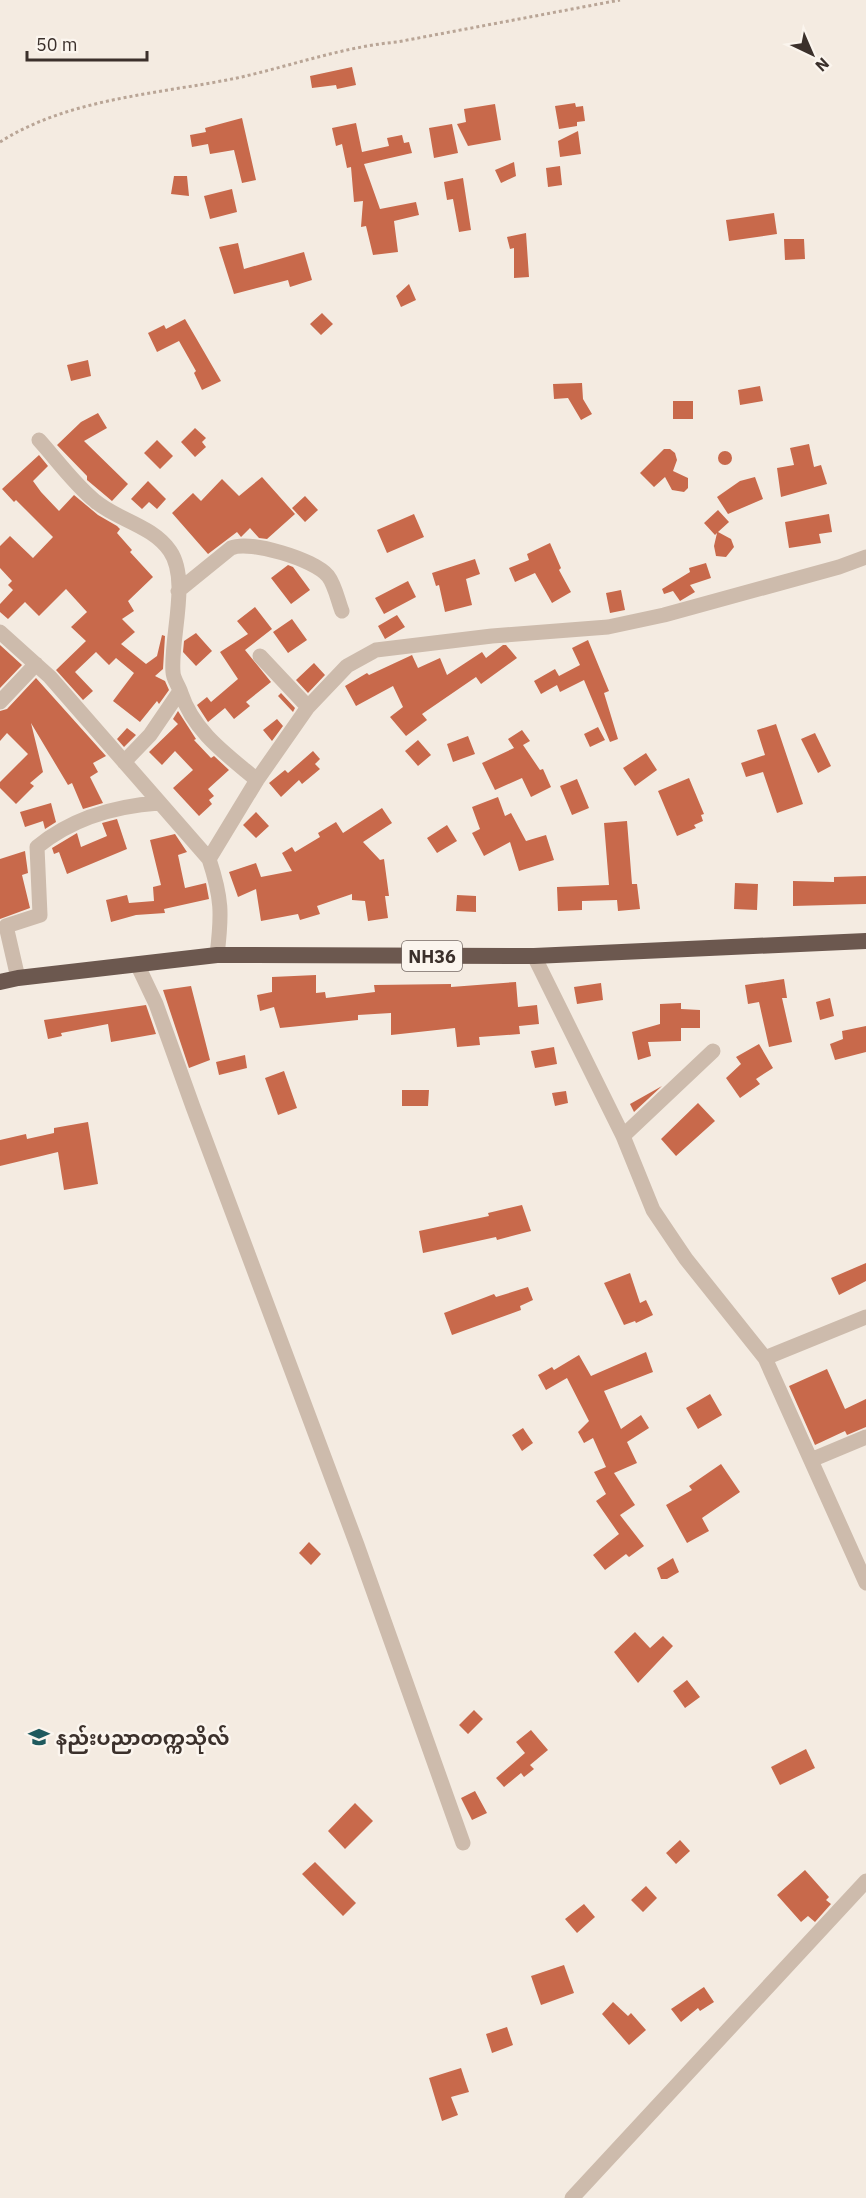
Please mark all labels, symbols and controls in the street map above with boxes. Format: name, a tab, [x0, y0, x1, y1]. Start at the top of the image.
scale bar	[27, 24, 147, 62]
north arrow	[782, 24, 842, 84]
text: 50 m	[36, 33, 78, 56]
text: N	[811, 54, 834, 76]
road number: NH36	[402, 941, 462, 971]
place label: နည်းပညာတက္ကသိုလ်	[56, 1724, 229, 1754]
school or university icon: နည်းပညာတက္ကသိုလ်	[27, 1725, 51, 1749]

